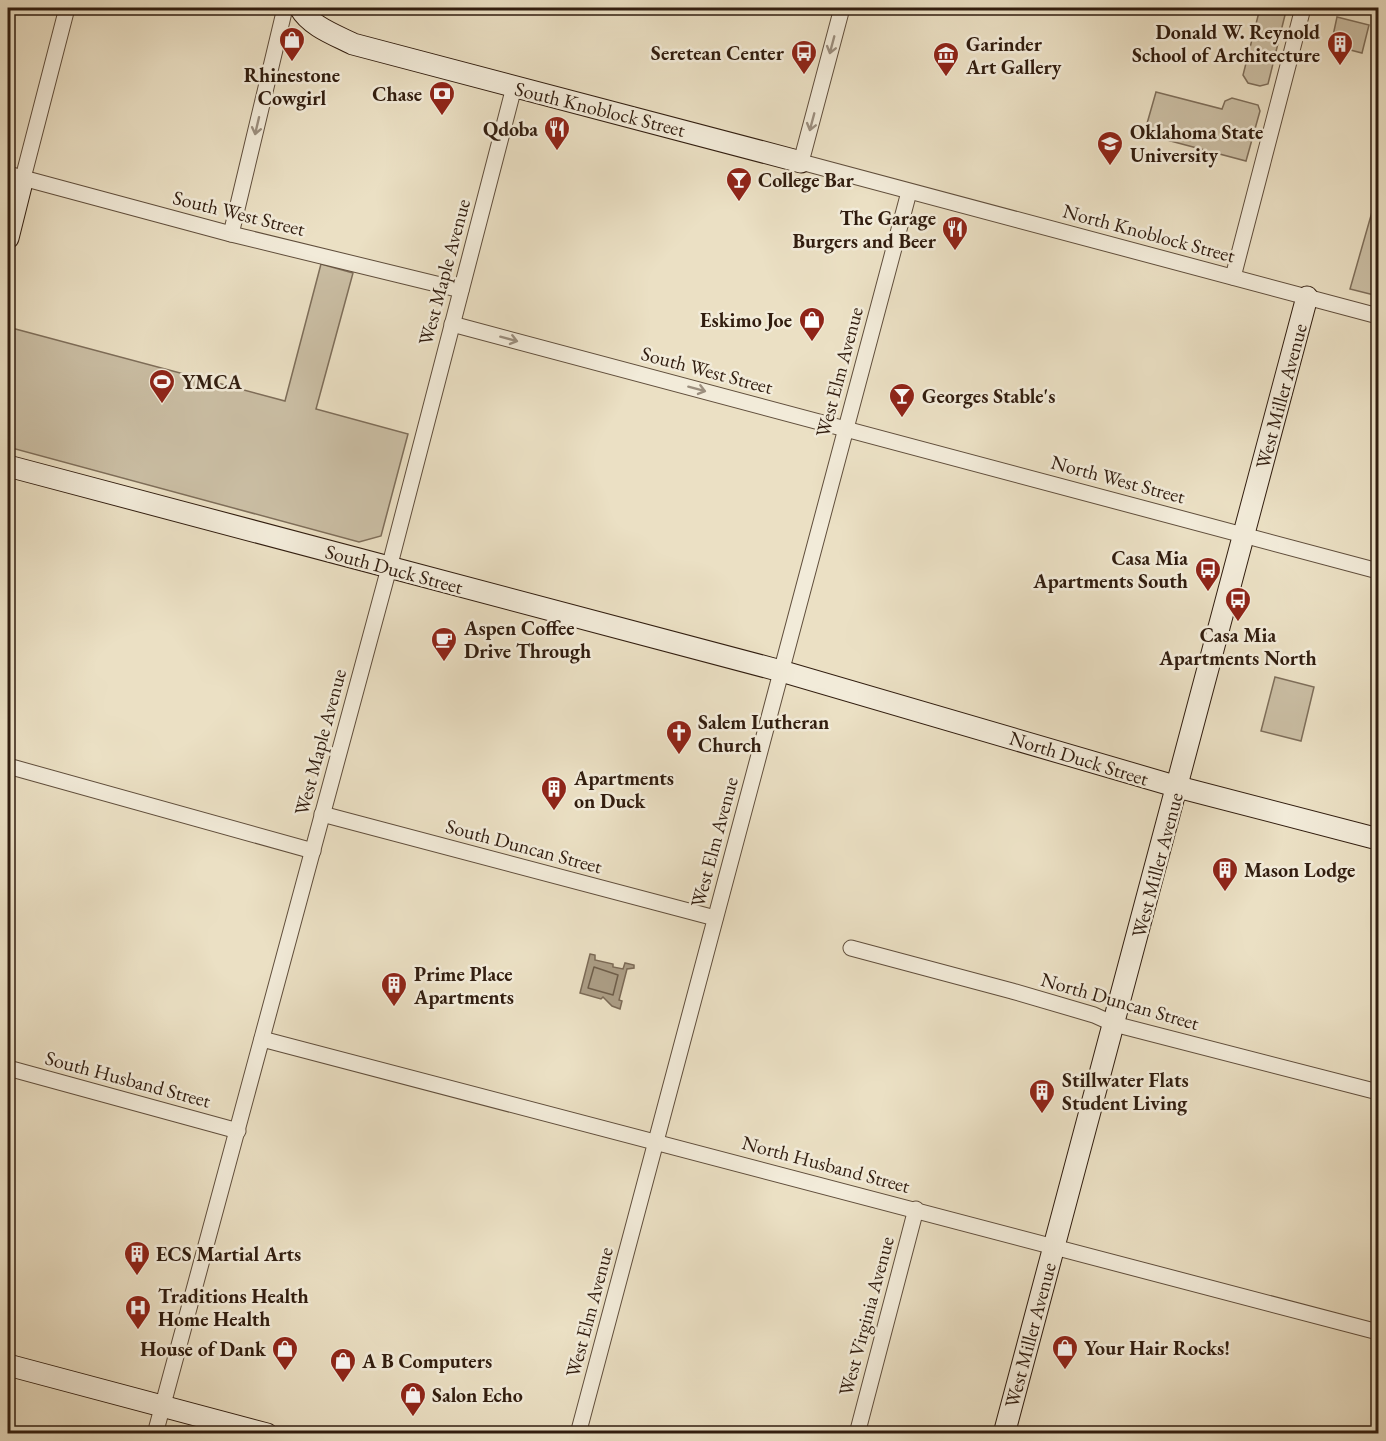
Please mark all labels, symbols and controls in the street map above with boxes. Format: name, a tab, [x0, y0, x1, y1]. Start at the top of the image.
place label: Donald W. Reynold School of Architecture	[1132, 19, 1320, 68]
shop icon: Rhinestone Cowgirl	[277, 25, 307, 63]
building icon: Donald W. Reynold School of Architecture	[1325, 29, 1355, 67]
place label: Garinder Art Gallery	[965, 31, 1062, 80]
one-way arrow	[826, 35, 837, 54]
bus stop icon: Seretean Center	[789, 38, 819, 76]
place label: Seretean Center	[651, 40, 785, 66]
museum icon: Garinder Art Gallery	[931, 40, 961, 78]
place label: Rhinestone Cowgirl	[244, 62, 340, 111]
street label: South Knoblock Street	[512, 75, 689, 143]
bank icon: Chase	[427, 79, 457, 117]
place label: Chase	[372, 81, 422, 107]
one-way arrow	[805, 112, 817, 131]
restaurant icon: Qdoba	[542, 114, 572, 152]
one-way arrow	[250, 116, 262, 135]
place label: Qdoba	[483, 116, 538, 142]
place label: Oklahoma State University	[1130, 119, 1263, 168]
school or university icon: Oklahoma State University	[1095, 129, 1125, 167]
bar icon: College Bar	[724, 165, 754, 203]
place label: College Bar	[758, 167, 855, 193]
street label: South West Street	[170, 184, 308, 242]
street label: West Maple Avenue	[412, 196, 476, 348]
street label: North Knoblock Street	[1060, 198, 1239, 269]
place label: The Garage Burgers and Beer	[792, 205, 937, 254]
restaurant icon: The Garage Burgers and Beer	[940, 214, 970, 252]
street label: West Elm Avenue	[809, 304, 869, 440]
shop icon: Eskimo Joe	[797, 305, 827, 343]
place label: Eskimo Joe	[700, 307, 792, 333]
street label: West Miller Avenue	[1249, 320, 1313, 471]
one-way arrow	[499, 333, 518, 345]
street label: South West Street	[638, 340, 776, 400]
sports icon: YMCA	[147, 367, 177, 405]
place label: YMCA	[182, 369, 242, 395]
bar icon: Georges Stable's	[887, 381, 917, 419]
place label: Georges Stable's	[922, 383, 1055, 409]
one-way arrow	[687, 384, 706, 396]
street label: North West Street	[1048, 449, 1189, 510]
street label: South Duck Street	[322, 538, 466, 600]
place label: Casa Mia Apartments South	[1032, 545, 1188, 594]
bus stop icon: Casa Mia Apartments South	[1193, 555, 1223, 593]
bus stop icon: Casa Mia Apartments North	[1223, 585, 1253, 623]
place label: Aspen Coffee Drive Through	[463, 615, 591, 664]
place label: Casa Mia Apartments North	[1158, 622, 1317, 671]
cafe icon: Aspen Coffee Drive Through	[429, 625, 459, 663]
street label: West Maple Avenue	[288, 666, 352, 818]
place label: Salem Lutheran Church	[698, 709, 829, 758]
church icon: Salem Lutheran Church	[664, 718, 694, 756]
street label: North Duck Street	[1006, 725, 1152, 792]
place label: Apartments on Duck	[573, 765, 674, 814]
building icon: Apartments on Duck	[539, 774, 569, 812]
street label: West Elm Avenue	[684, 774, 744, 910]
street label: West Miller Avenue	[1125, 789, 1189, 940]
street label: South Duncan Street	[443, 813, 606, 880]
building icon: Mason Lodge	[1210, 855, 1240, 893]
place label: Mason Lodge	[1244, 857, 1355, 883]
place label: Prime Place Apartments	[413, 961, 514, 1010]
street label: North Duncan Street	[1038, 966, 1203, 1036]
building icon: Prime Place Apartments	[379, 970, 409, 1008]
street label: South Husband Street	[43, 1044, 214, 1114]
place label: Stillwater Flats Student Living	[1062, 1067, 1189, 1116]
building icon: Stillwater Flats Student Living	[1027, 1077, 1057, 1115]
street label: North Husband Street	[739, 1129, 913, 1199]
street label: West Virginia Avenue	[832, 1233, 900, 1399]
building icon: ECS Martial Arts	[122, 1239, 152, 1277]
place label: ECS Martial Arts	[156, 1241, 301, 1267]
street label: West Elm Avenue	[559, 1244, 619, 1380]
street label: West Miller Avenue	[998, 1259, 1062, 1410]
place label: Traditions Health Home Health	[158, 1283, 309, 1332]
hospital icon: Traditions Health Home Health	[123, 1293, 153, 1331]
shop icon: Your Hair Rocks!	[1050, 1333, 1080, 1371]
shop icon: House of Dank	[270, 1334, 300, 1372]
place label: Your Hair Rocks!	[1084, 1335, 1230, 1361]
place label: House of Dank	[140, 1336, 267, 1362]
shop icon: A B Computers	[328, 1346, 358, 1384]
place label: A B Computers	[361, 1348, 492, 1374]
shop icon: Salon Echo	[398, 1380, 428, 1418]
place label: Salon Echo	[432, 1382, 523, 1408]

